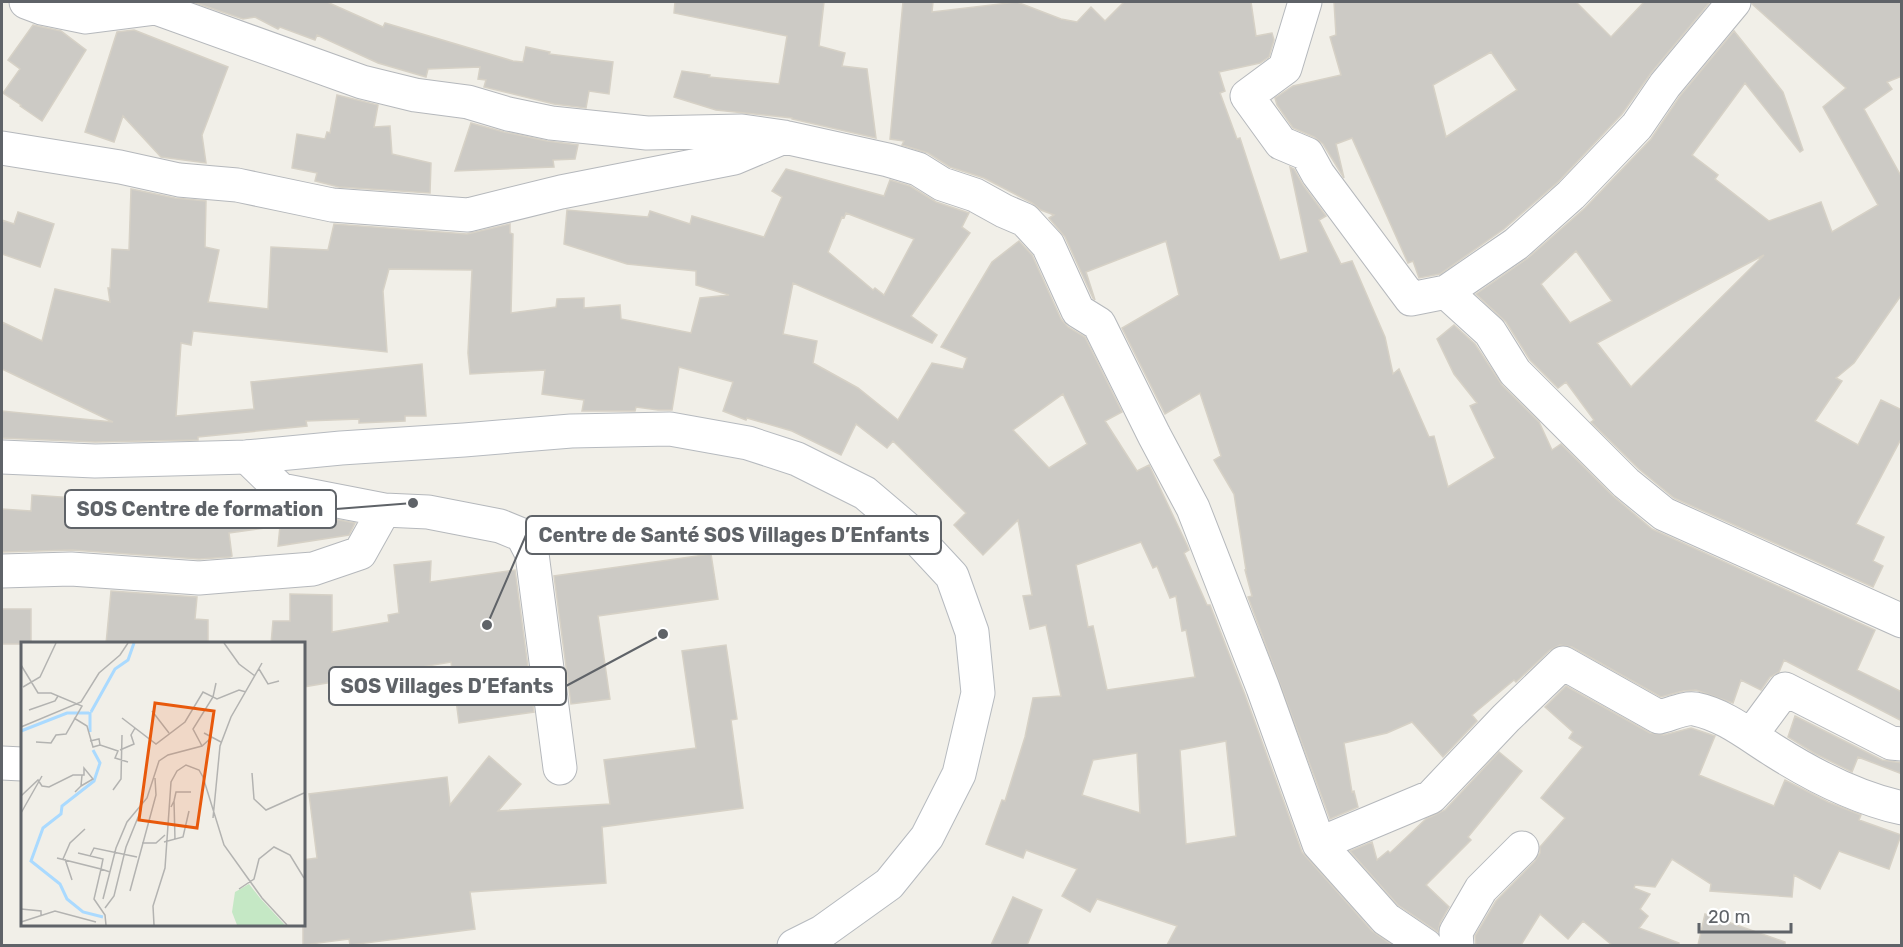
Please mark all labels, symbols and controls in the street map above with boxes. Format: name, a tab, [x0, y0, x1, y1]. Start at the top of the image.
callout: SOS Centre de formation	[65, 490, 336, 528]
text: SOS Centre de formation	[77, 497, 323, 521]
callout: Centre de Santé SOS Villages D’Enfants	[526, 516, 941, 554]
text: Centre de Santé SOS Villages D’Enfants	[539, 523, 929, 547]
inset map	[21, 642, 304, 926]
callout: SOS Villages D’Efants	[329, 667, 566, 705]
text: SOS Villages D’Efants	[341, 674, 553, 698]
scale bar	[1699, 896, 1790, 934]
text: 20 m	[1708, 906, 1750, 928]

